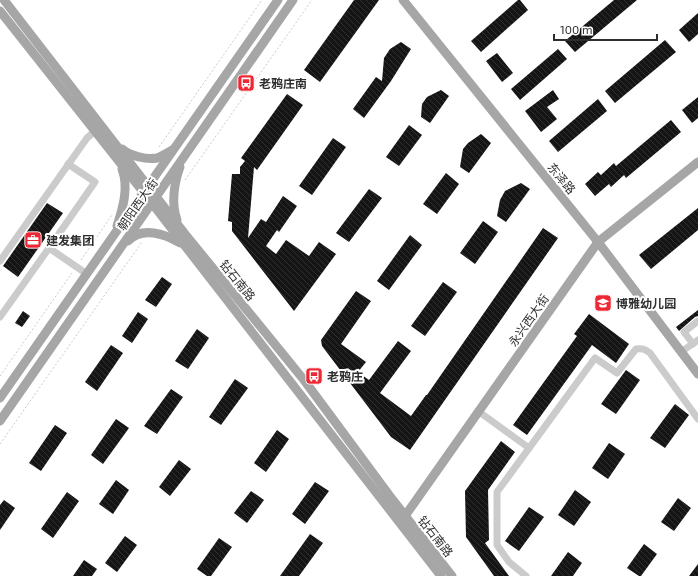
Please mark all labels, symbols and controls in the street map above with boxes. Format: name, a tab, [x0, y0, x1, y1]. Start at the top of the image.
scale bar	[554, 16, 657, 42]
text: 100 m	[560, 22, 592, 36]
bus stop icon: 老鸦庄南	[236, 73, 256, 93]
place label: 老鸦庄南	[259, 76, 307, 90]
street label: 东泽路	[545, 160, 579, 196]
street label: 朝阳西大街	[114, 175, 160, 233]
office icon: 建发集团	[23, 230, 43, 250]
place label: 建发集团	[46, 233, 94, 247]
street label: 钻石南路	[217, 257, 259, 303]
street label: 永兴西大街	[505, 291, 551, 349]
school or university icon: 博雅幼儿园	[593, 293, 613, 313]
place label: 博雅幼儿园	[616, 296, 676, 310]
bus stop icon: 老鸦庄	[304, 366, 324, 386]
place label: 老鸦庄	[327, 369, 363, 383]
street label: 钻石南路	[416, 513, 456, 559]

